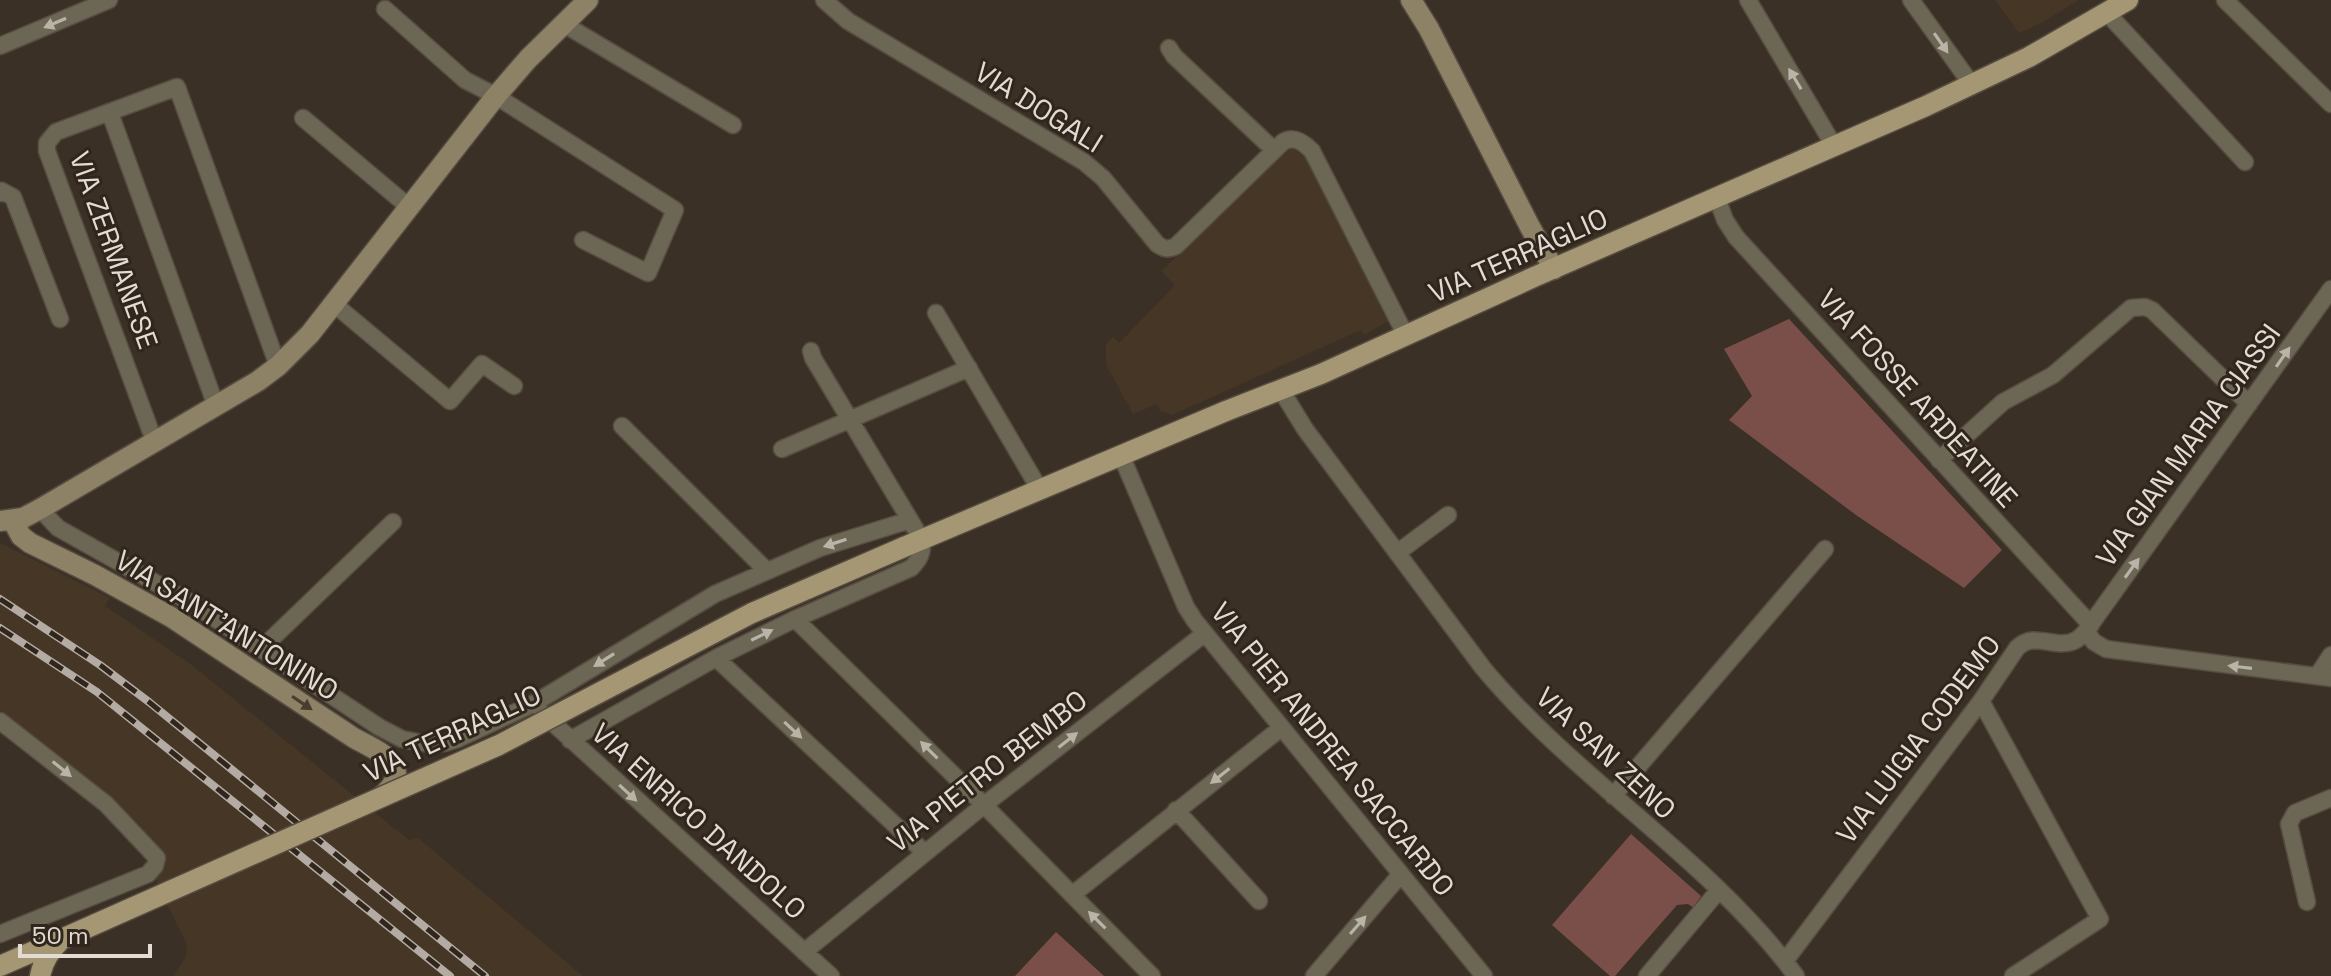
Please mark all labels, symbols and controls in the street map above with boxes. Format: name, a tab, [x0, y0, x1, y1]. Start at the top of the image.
one-way arrow	[43, 17, 67, 30]
one-way arrow	[1933, 32, 1948, 53]
street label: VIA DOGALI	[968, 54, 1110, 160]
one-way arrow	[1788, 68, 1802, 90]
street label: VIA ZERMANESE	[62, 146, 166, 354]
street label: VIA TERRAGLIO	[1423, 199, 1613, 311]
street label: VIA FOSSE ARDEATINE	[1810, 281, 2026, 515]
street label: VIA GIAN MARIA CIASSI	[2088, 316, 2288, 574]
one-way arrow	[2275, 346, 2290, 367]
one-way arrow	[823, 538, 847, 550]
street label: VIA SANT'ANTONINO	[109, 542, 345, 708]
one-way arrow	[2124, 557, 2140, 579]
street label: VIA PIER ANDREA SACCARDO	[1203, 595, 1463, 903]
street label: VIA LUIGIA CODEMO	[1828, 628, 2008, 850]
one-way arrow	[750, 629, 773, 642]
one-way arrow	[593, 653, 615, 667]
one-way arrow	[2227, 660, 2252, 673]
street label: VIA TERRAGLIO	[357, 676, 547, 790]
street label: VIA SAN ZENO	[1528, 679, 1684, 827]
street label: VIA PIETRO BEMBO	[880, 682, 1094, 860]
one-way arrow	[291, 695, 312, 710]
street label: VIA ENRICO DANDOLO	[584, 715, 814, 927]
one-way arrow	[783, 721, 802, 739]
one-way arrow	[1058, 732, 1078, 749]
one-way arrow	[920, 741, 939, 760]
one-way arrow	[52, 760, 72, 777]
one-way arrow	[1210, 767, 1230, 784]
one-way arrow	[618, 783, 637, 801]
scale bar	[20, 908, 150, 958]
one-way arrow	[1088, 911, 1107, 930]
one-way arrow	[1349, 916, 1366, 936]
text: 50 m	[32, 920, 89, 951]

